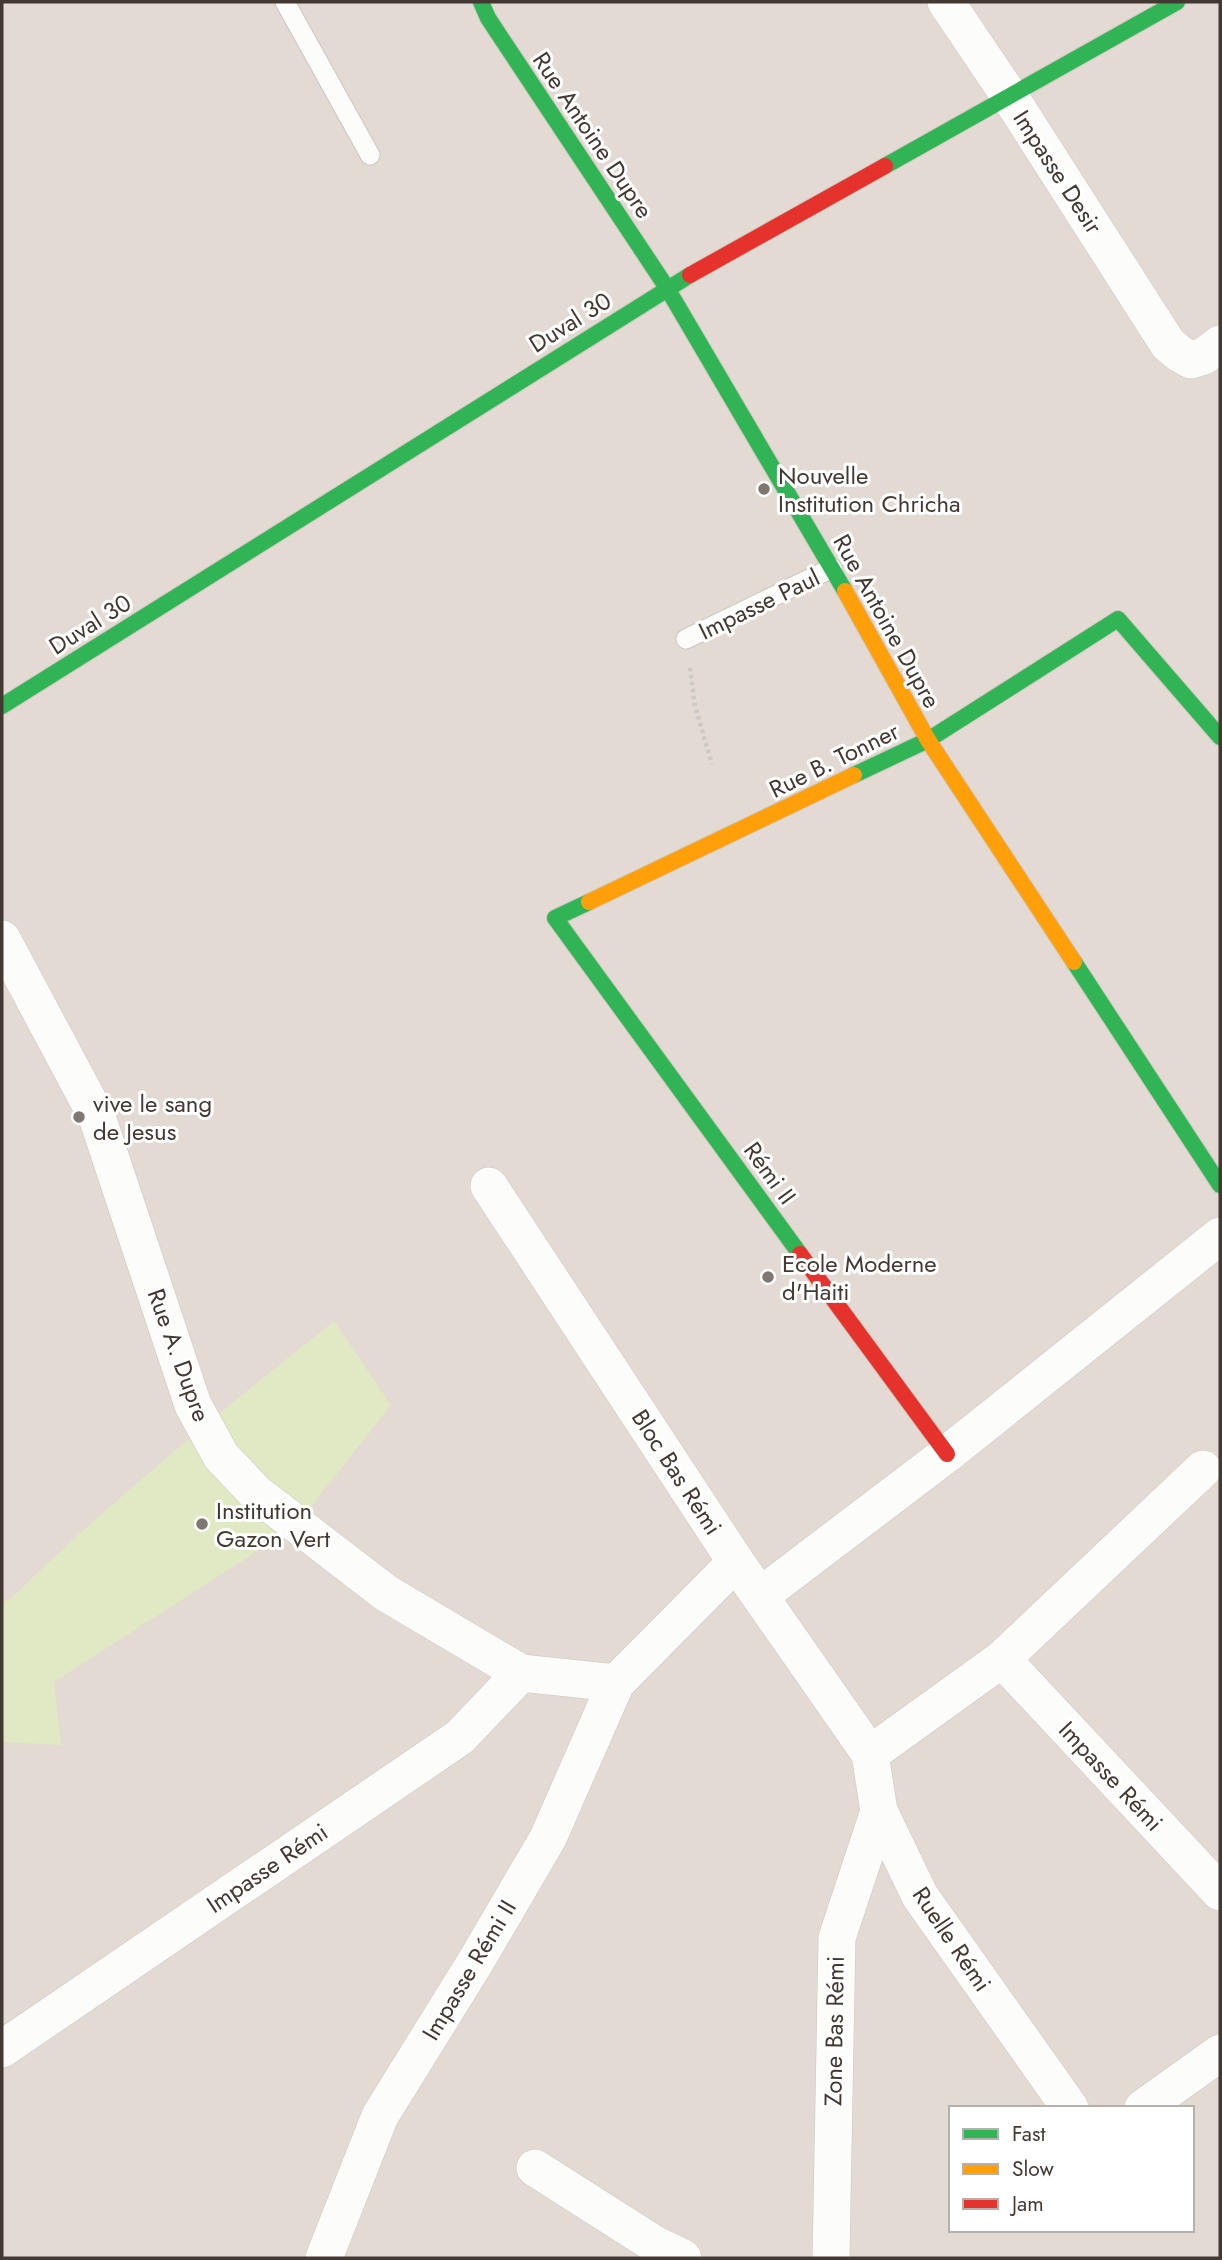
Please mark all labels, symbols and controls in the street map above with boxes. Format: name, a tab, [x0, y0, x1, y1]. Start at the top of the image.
street label: Rue Antoine Dupre	[524, 45, 662, 225]
street label: Impasse Desir	[1005, 103, 1112, 242]
street label: Duval 30	[522, 283, 618, 361]
place label: Nouvelle Institution Chricha	[778, 458, 961, 521]
marker: Nouvelle Institution Chricha	[756, 481, 772, 497]
street label: Rue Antoine Dupre	[825, 528, 949, 714]
street label: Impasse Paul	[693, 560, 825, 648]
street label: Duval 30	[42, 585, 138, 663]
street label: Rue B. Tonner	[763, 713, 906, 807]
place label: vive le sang de Jesus	[93, 1086, 212, 1149]
marker: vive le sang de Jesus	[71, 1109, 87, 1125]
street label: Rémi II	[735, 1135, 805, 1211]
place label: Ecole Moderne d'Haiti	[782, 1246, 937, 1309]
marker: Ecole Moderne d'Haiti	[760, 1269, 776, 1285]
street label: Rue A. Dupre	[139, 1284, 219, 1426]
street label: Bloc Bas Rémi	[623, 1402, 731, 1542]
place label: Institution Gazon Vert	[216, 1493, 330, 1556]
marker: Institution Gazon Vert	[194, 1516, 210, 1532]
street label: Impasse Rémi	[1051, 1713, 1171, 1839]
street label: Impasse Rémi	[199, 1814, 335, 1922]
street label: Ruelle Rémi	[904, 1880, 1000, 1998]
street label: Impasse Rémi II	[413, 1893, 525, 2047]
street label: Zone Bas Rémi	[815, 1956, 853, 2106]
legend	[949, 2106, 1194, 2232]
text: Fast	[1012, 2119, 1045, 2149]
text: Slow	[1012, 2154, 1054, 2184]
text: Jam	[1009, 2189, 1044, 2219]

